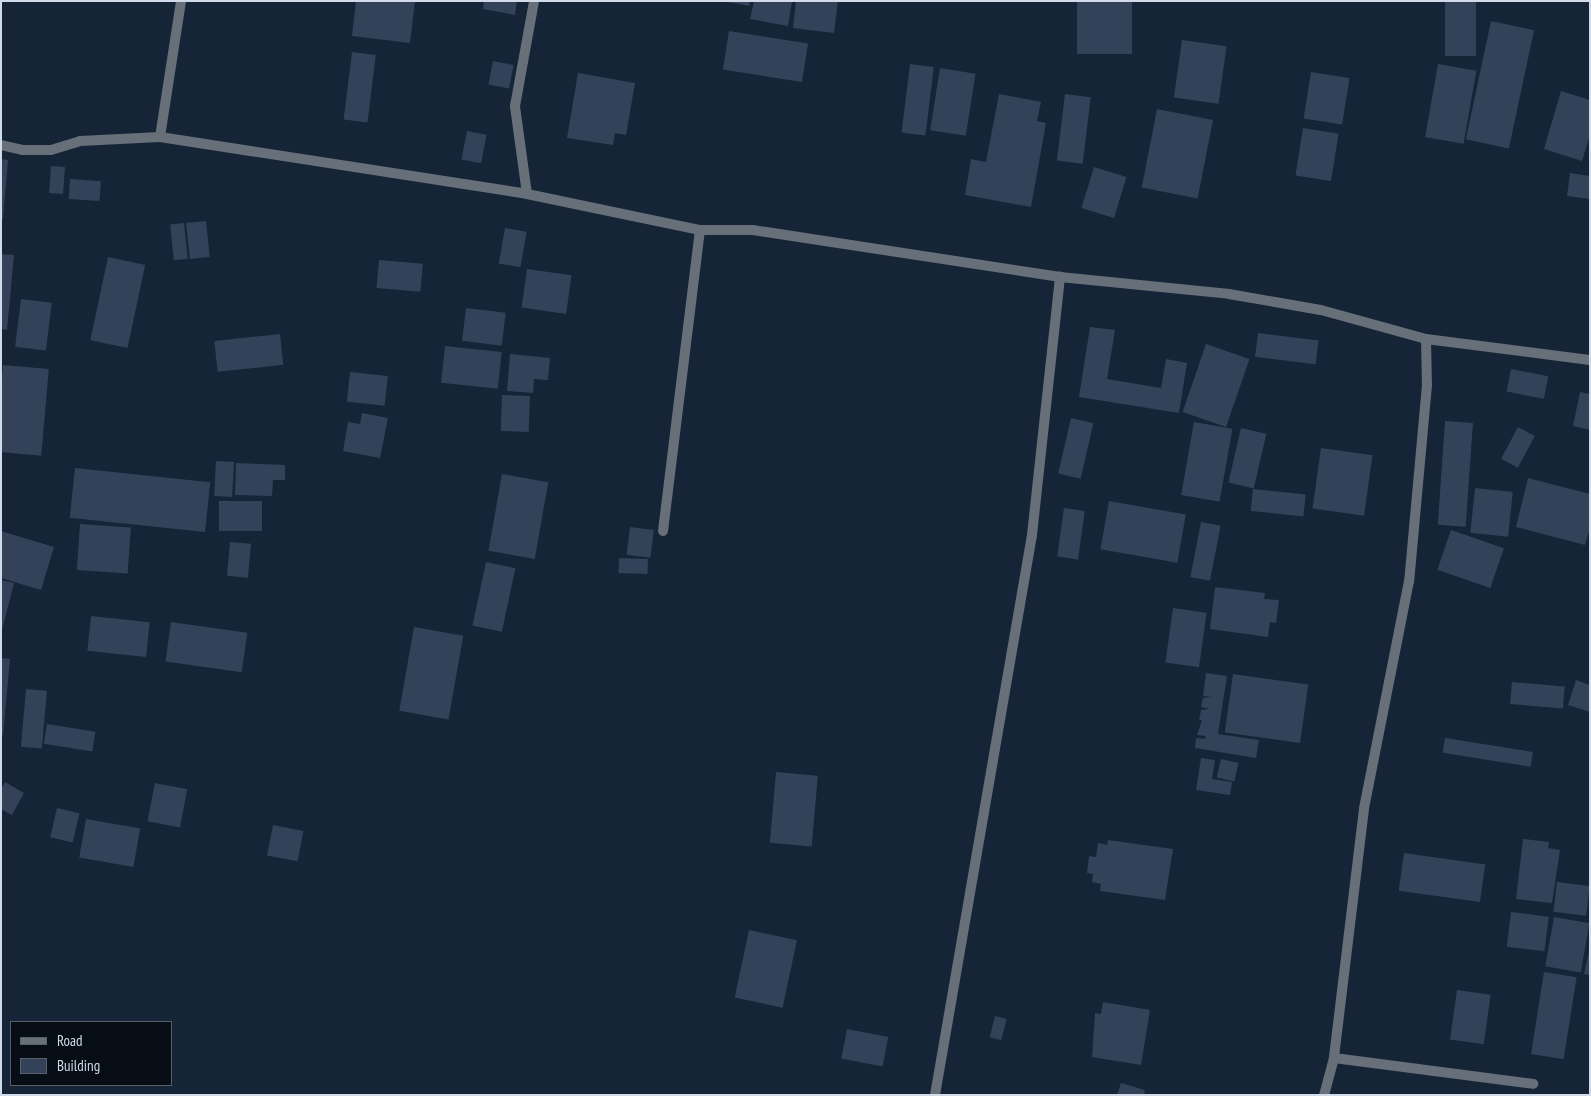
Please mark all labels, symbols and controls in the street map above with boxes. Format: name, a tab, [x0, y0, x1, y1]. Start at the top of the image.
legend	[10, 1021, 172, 1086]
text: Road	[57, 1031, 83, 1050]
text: Building	[57, 1056, 100, 1075]

